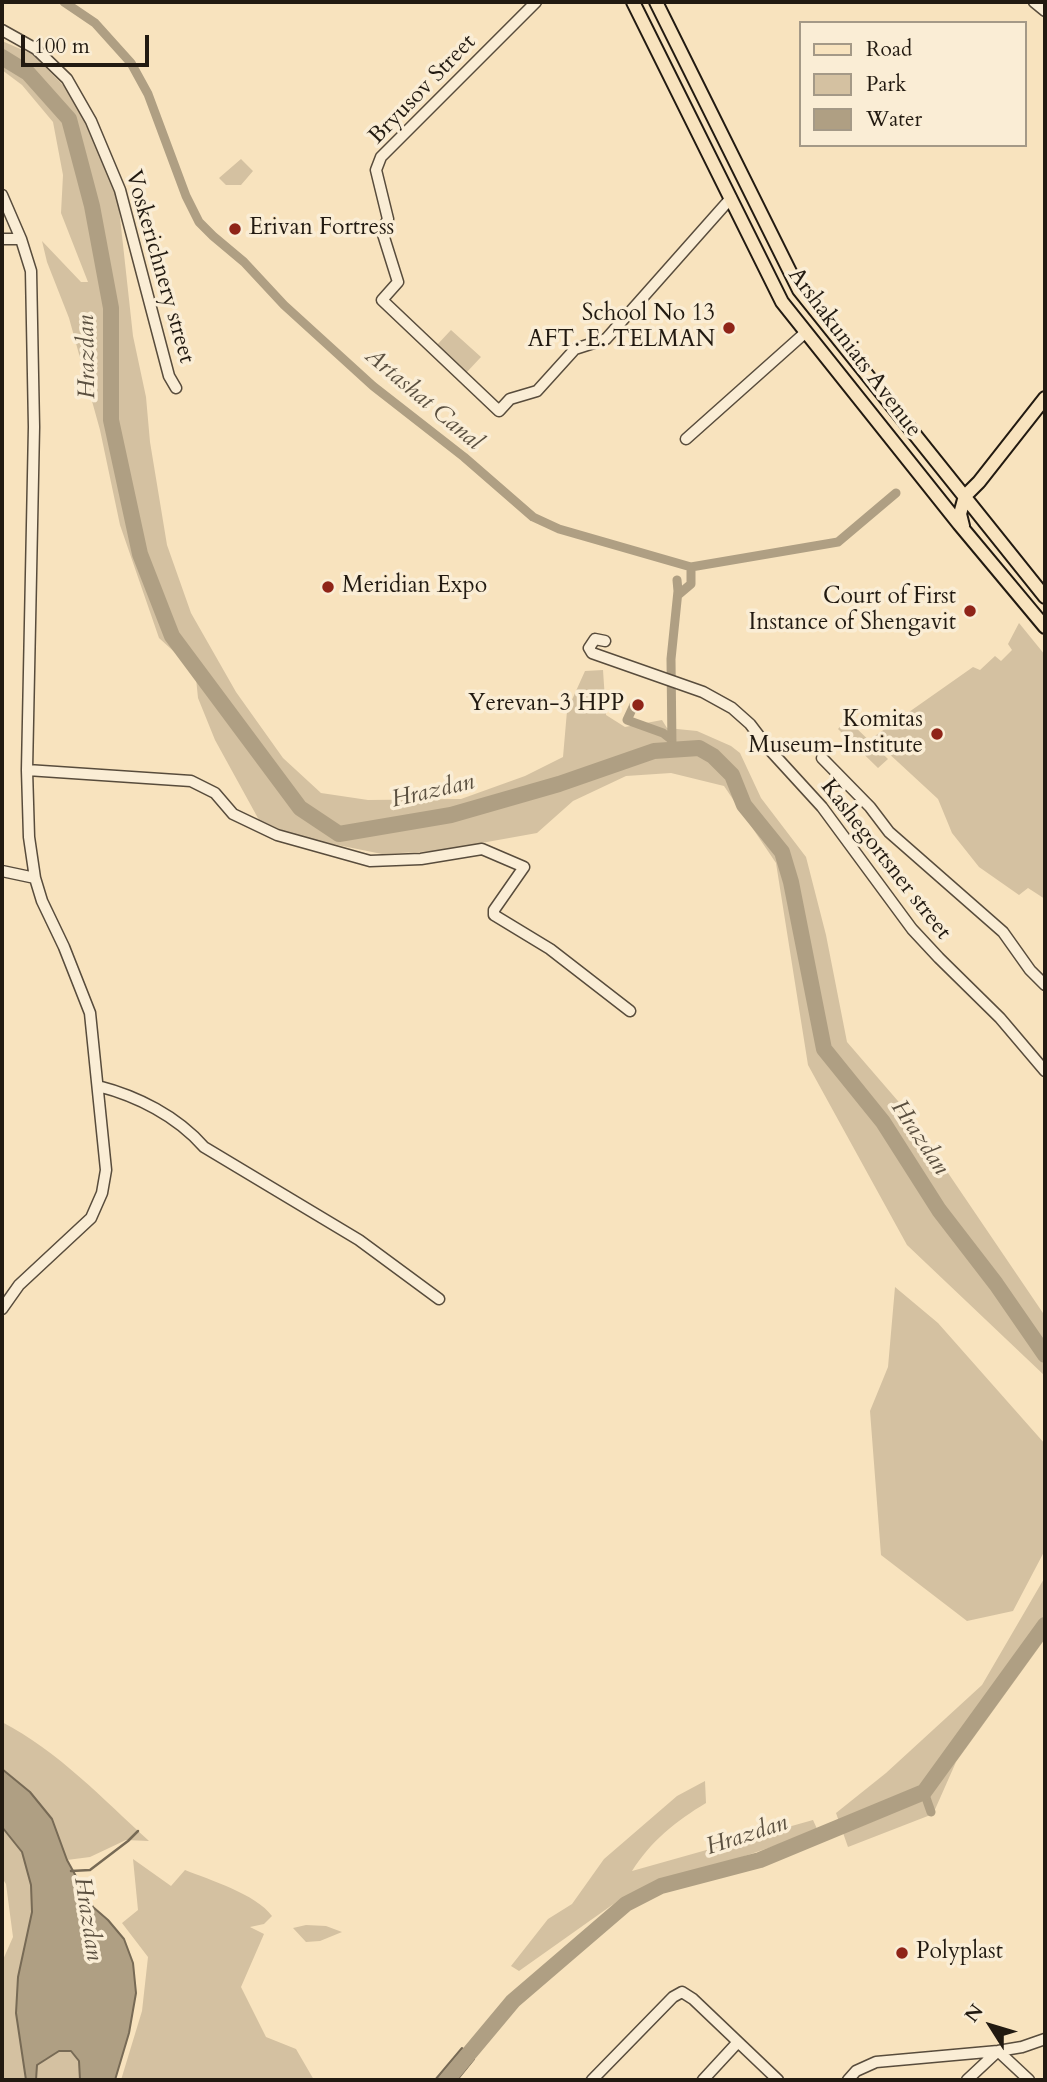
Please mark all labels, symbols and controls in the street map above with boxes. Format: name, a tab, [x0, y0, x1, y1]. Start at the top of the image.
scale bar	[24, 21, 152, 65]
legend	[799, 21, 1026, 147]
street label: Bryusov Street	[364, 29, 482, 151]
text: 100 m	[34, 32, 90, 61]
text: Road	[866, 35, 912, 64]
text: Park	[866, 70, 906, 99]
text: Water	[866, 105, 922, 134]
street label: Voskerichnery street	[118, 167, 200, 367]
place label: Erivan Fortress	[249, 215, 394, 243]
marker: Erivan Fortress	[227, 221, 243, 237]
street label: Arshakuniats Avenue	[781, 263, 927, 443]
place label: School No 13 AFT. E. TELMAN	[528, 301, 715, 355]
water label: Hrazdan	[73, 315, 103, 399]
marker: School No 13 AFT. E. TELMAN	[721, 320, 737, 336]
water label: Artashat Canal	[358, 342, 488, 458]
place label: Meridian Expo	[342, 573, 487, 601]
marker: Meridian Expo	[320, 579, 336, 595]
place label: Court of First Instance of Shengavit	[749, 584, 956, 638]
marker: Court of First Instance of Shengavit	[962, 603, 978, 619]
place label: Yerevan-3 HPP	[468, 691, 624, 719]
marker: Yerevan-3 HPP	[630, 697, 646, 713]
place label: Komitas Museum-Institute	[748, 707, 923, 761]
marker: Komitas Museum-Institute	[929, 726, 945, 742]
water label: Hrazdan	[389, 769, 477, 815]
street label: Kashegortsner street	[814, 774, 956, 946]
water label: Hrazdan	[884, 1095, 954, 1181]
water label: Hrazdan	[703, 1809, 791, 1863]
water label: Hrazdan	[66, 1875, 108, 1963]
place label: Polyplast	[916, 1939, 1003, 1967]
marker: Polyplast	[894, 1945, 910, 1961]
north arrow	[956, 1991, 1026, 2061]
text: N	[959, 1999, 990, 2028]

